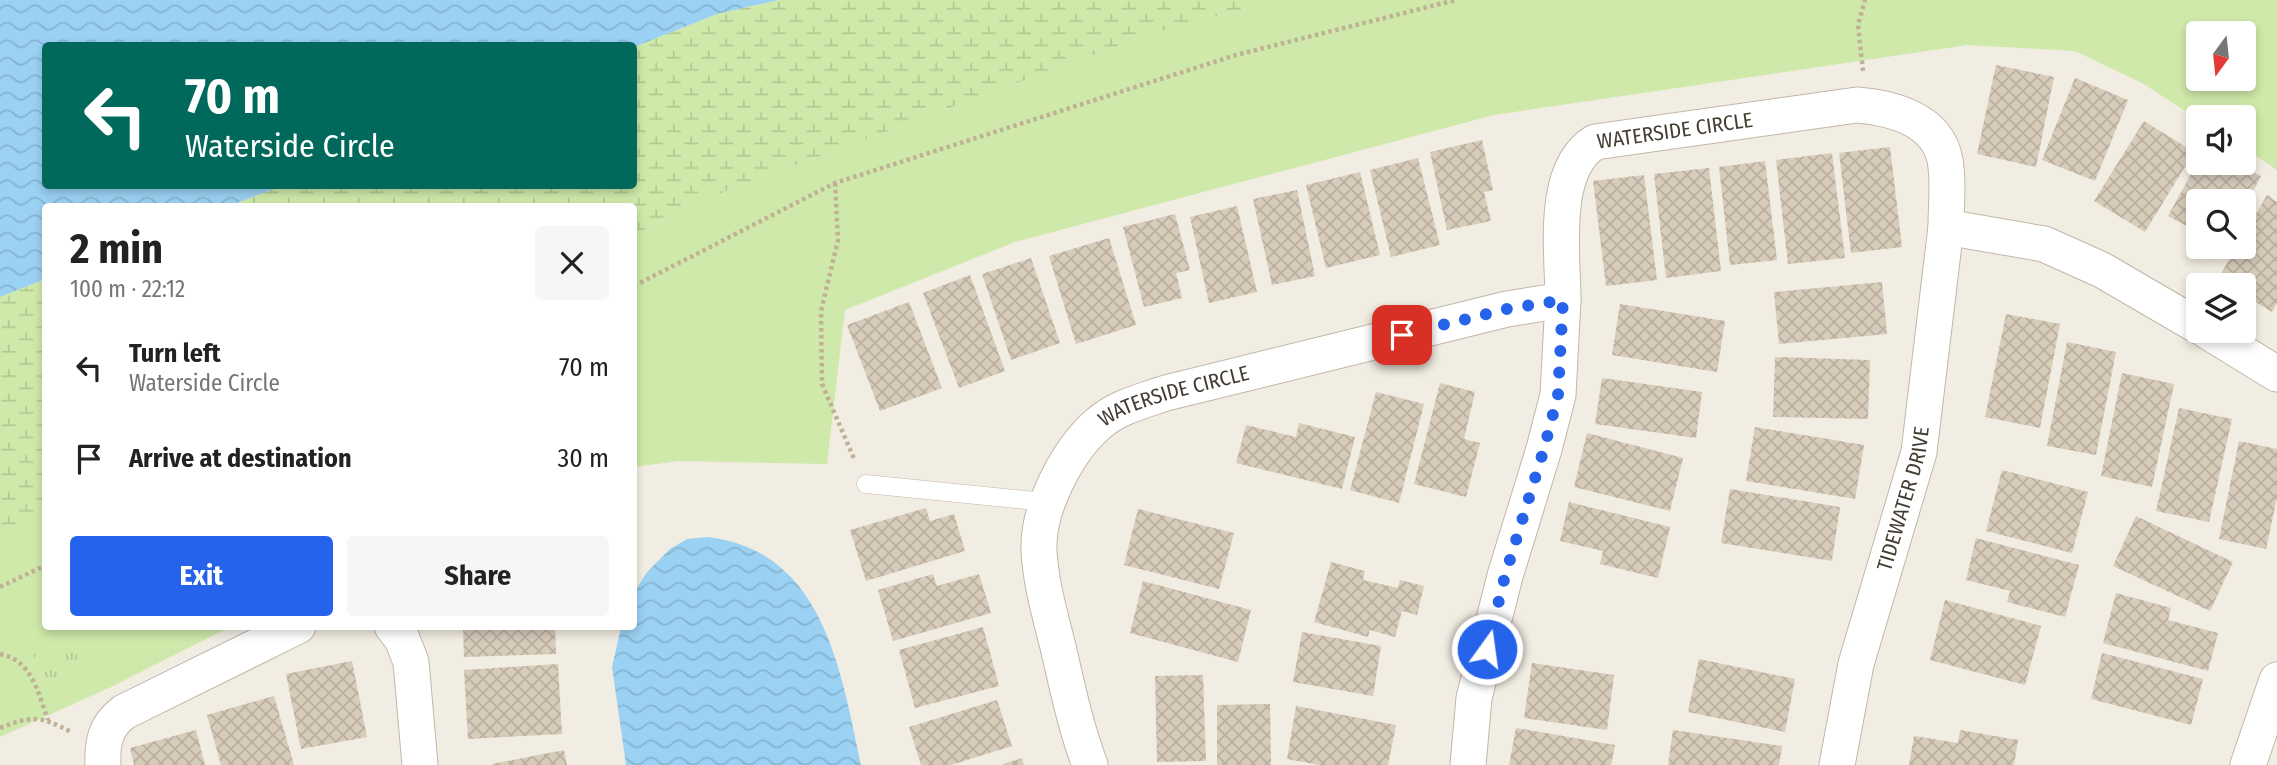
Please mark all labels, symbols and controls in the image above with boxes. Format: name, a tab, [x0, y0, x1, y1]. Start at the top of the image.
north arrow	[2186, 21, 2256, 91]
map controls	[2186, 21, 2256, 343]
text: 70 m	[185, 67, 280, 126]
icon: left	[70, 70, 161, 161]
button: sound	[2186, 105, 2256, 175]
street label: WATERSIDE CIRCLE	[1595, 107, 1754, 155]
text: Waterside Circle	[185, 127, 395, 165]
button: search	[2186, 189, 2256, 259]
text: 2 min	[70, 224, 163, 274]
button: close	[535, 226, 609, 300]
button: layers	[2186, 273, 2256, 343]
text: 100 m · 22:12	[70, 275, 185, 303]
pin	[1372, 305, 1432, 365]
icon: arrive	[1383, 316, 1421, 354]
text: Turn left	[129, 338, 221, 369]
icon: left	[70, 349, 108, 387]
text: 70 m	[559, 352, 609, 383]
street label: WATERSIDE CIRCLE	[1093, 360, 1252, 432]
text: Waterside Circle	[129, 369, 280, 397]
street label: TIDEWATER DRIVE	[1871, 425, 1935, 574]
icon: arrive	[70, 440, 108, 478]
text: Arrive at destination	[129, 443, 352, 474]
text: 30 m	[558, 443, 609, 474]
button: Exit	[70, 536, 333, 616]
button: Share	[347, 536, 609, 616]
position arrow	[1450, 612, 1524, 686]

